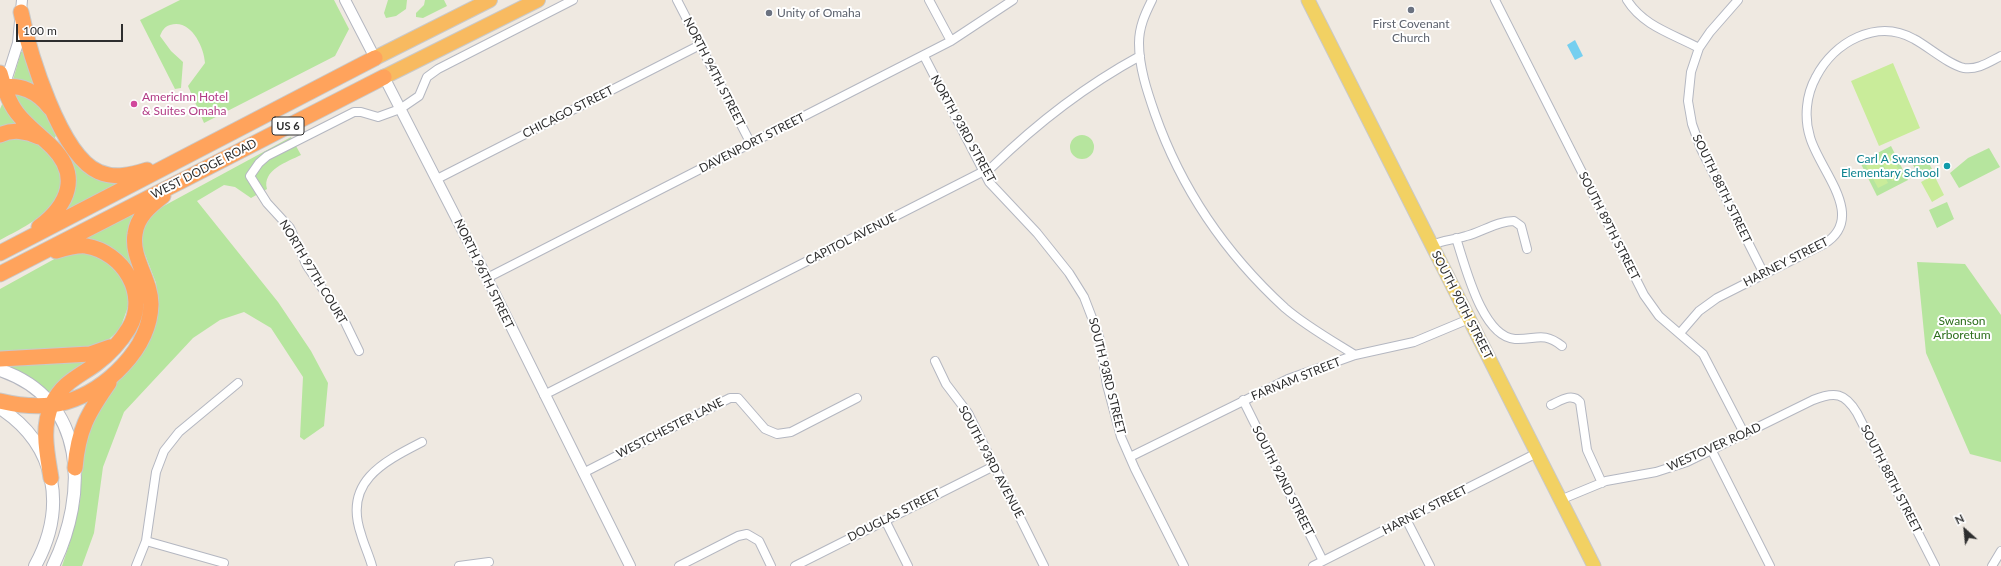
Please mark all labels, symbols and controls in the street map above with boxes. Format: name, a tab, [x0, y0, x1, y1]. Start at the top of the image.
marker: First Covenant Church	[1406, 5, 1416, 15]
place label: Unity of Omaha	[777, 6, 861, 20]
marker: Unity of Omaha	[764, 8, 774, 18]
street label: NORTH 94TH STREET	[680, 15, 748, 129]
scale bar	[18, 16, 125, 42]
place label: First Covenant Church	[1372, 17, 1450, 45]
text: 100 m	[23, 23, 57, 38]
street label: NORTH 93RD STREET	[927, 73, 999, 185]
street label: CHICAGO STREET	[520, 83, 616, 141]
place label: AmericInn Hotel & Suites Omaha	[142, 90, 228, 118]
marker: AmericInn Hotel & Suites Omaha	[129, 99, 139, 109]
street label: DAVENPORT STREET	[697, 110, 807, 176]
road number: US 6	[272, 117, 304, 135]
street label: SOUTH 88TH STREET	[1689, 132, 1755, 246]
street label: WEST DODGE ROAD	[149, 136, 259, 202]
place label: Carl A Swanson Elementary School	[1841, 152, 1939, 180]
marker: Carl A Swanson Elementary School	[1942, 161, 1952, 171]
street label: SOUTH 89TH STREET	[1575, 169, 1643, 283]
street label: CAPITOL AVENUE	[803, 210, 899, 268]
street label: NORTH 97TH COURT	[276, 217, 350, 327]
street label: NORTH 96TH STREET	[451, 217, 517, 331]
street label: HARNEY STREET	[1741, 234, 1831, 290]
street label: SOUTH 90TH STREET	[1428, 248, 1496, 362]
park label: Swanson Arboretum	[1933, 314, 1991, 342]
street label: SOUTH 93RD STREET	[1086, 316, 1128, 436]
street label: FARNAM STREET	[1249, 354, 1343, 404]
street label: WESTCHESTER LANE	[614, 395, 726, 461]
street label: SOUTH 93RD AVENUE	[955, 403, 1027, 521]
street label: WESTOVER ROAD	[1665, 420, 1763, 474]
street label: SOUTH 88TH STREET	[1857, 422, 1925, 536]
street label: SOUTH 92ND STREET	[1249, 424, 1317, 538]
street label: HARNEY STREET	[1380, 482, 1470, 538]
street label: DOUGLAS STREET	[845, 485, 943, 545]
north arrow	[1945, 510, 1985, 550]
text: N	[1953, 511, 1966, 527]

